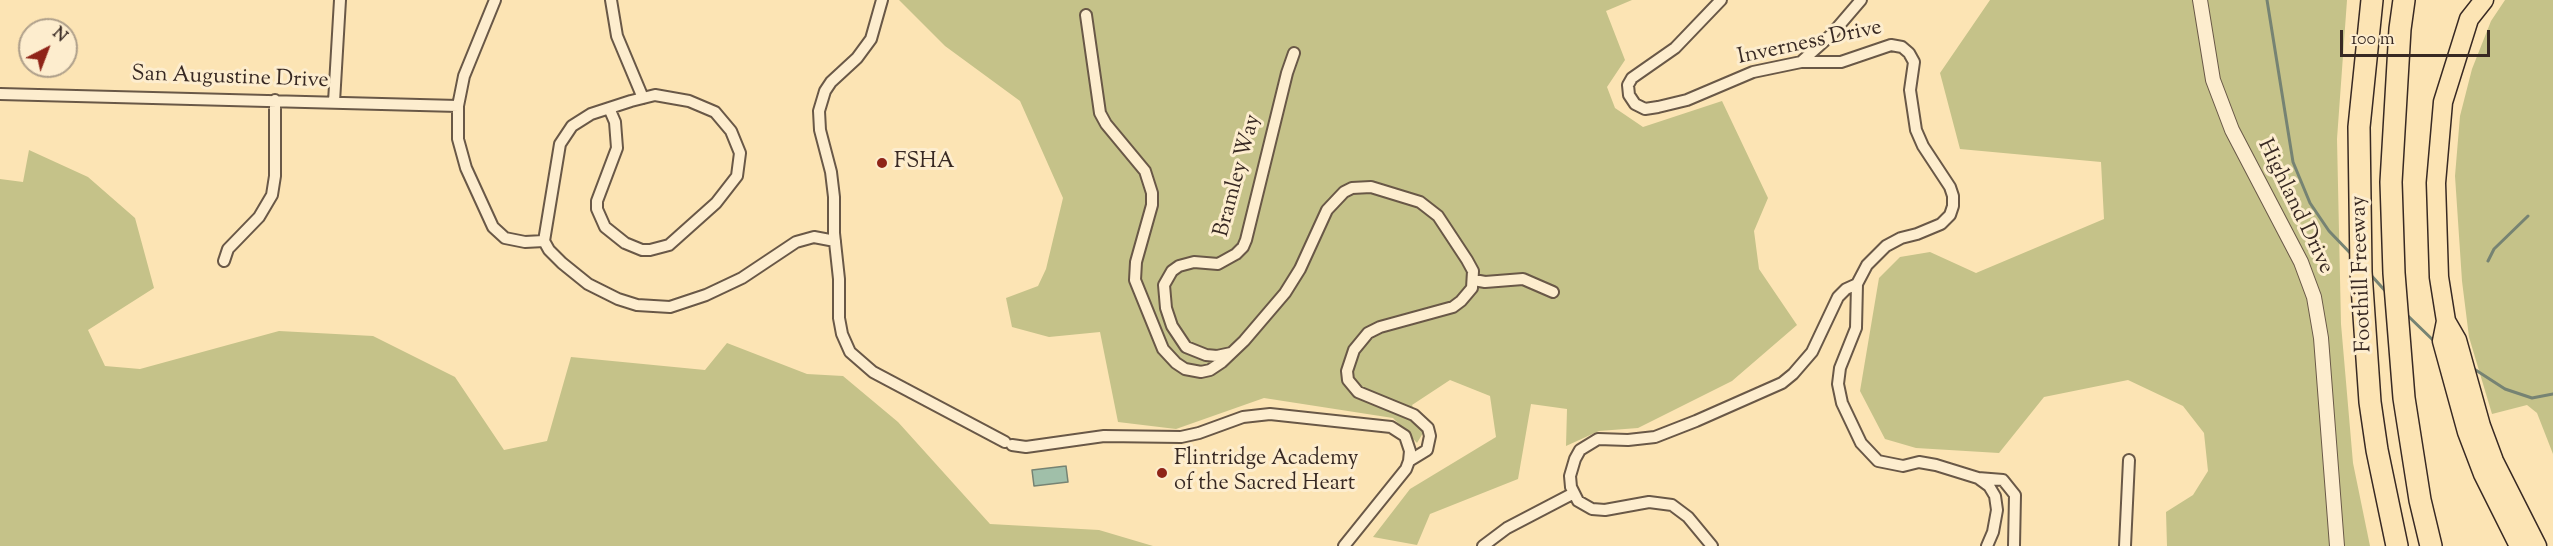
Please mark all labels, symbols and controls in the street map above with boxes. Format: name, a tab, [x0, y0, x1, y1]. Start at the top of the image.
street label: Inverness Drive	[1735, 16, 1885, 72]
north arrow	[18, 18, 78, 78]
scale bar	[2343, 18, 2493, 56]
text: N	[47, 23, 71, 49]
text: 100 m	[2351, 27, 2395, 53]
street label: San Augustine Drive	[131, 62, 329, 96]
street label: Bramley Way	[1210, 112, 1268, 240]
street label: Highland Drive	[2250, 135, 2338, 279]
place label: FSHA	[894, 150, 955, 176]
marker: FSHA	[875, 156, 889, 170]
street label: Foothill Freeway	[2347, 195, 2379, 353]
place label: Flintridge Academy of the Sacred Heart	[1174, 447, 1359, 499]
marker: Flintridge Academy of the Sacred Heart	[1155, 466, 1169, 480]

